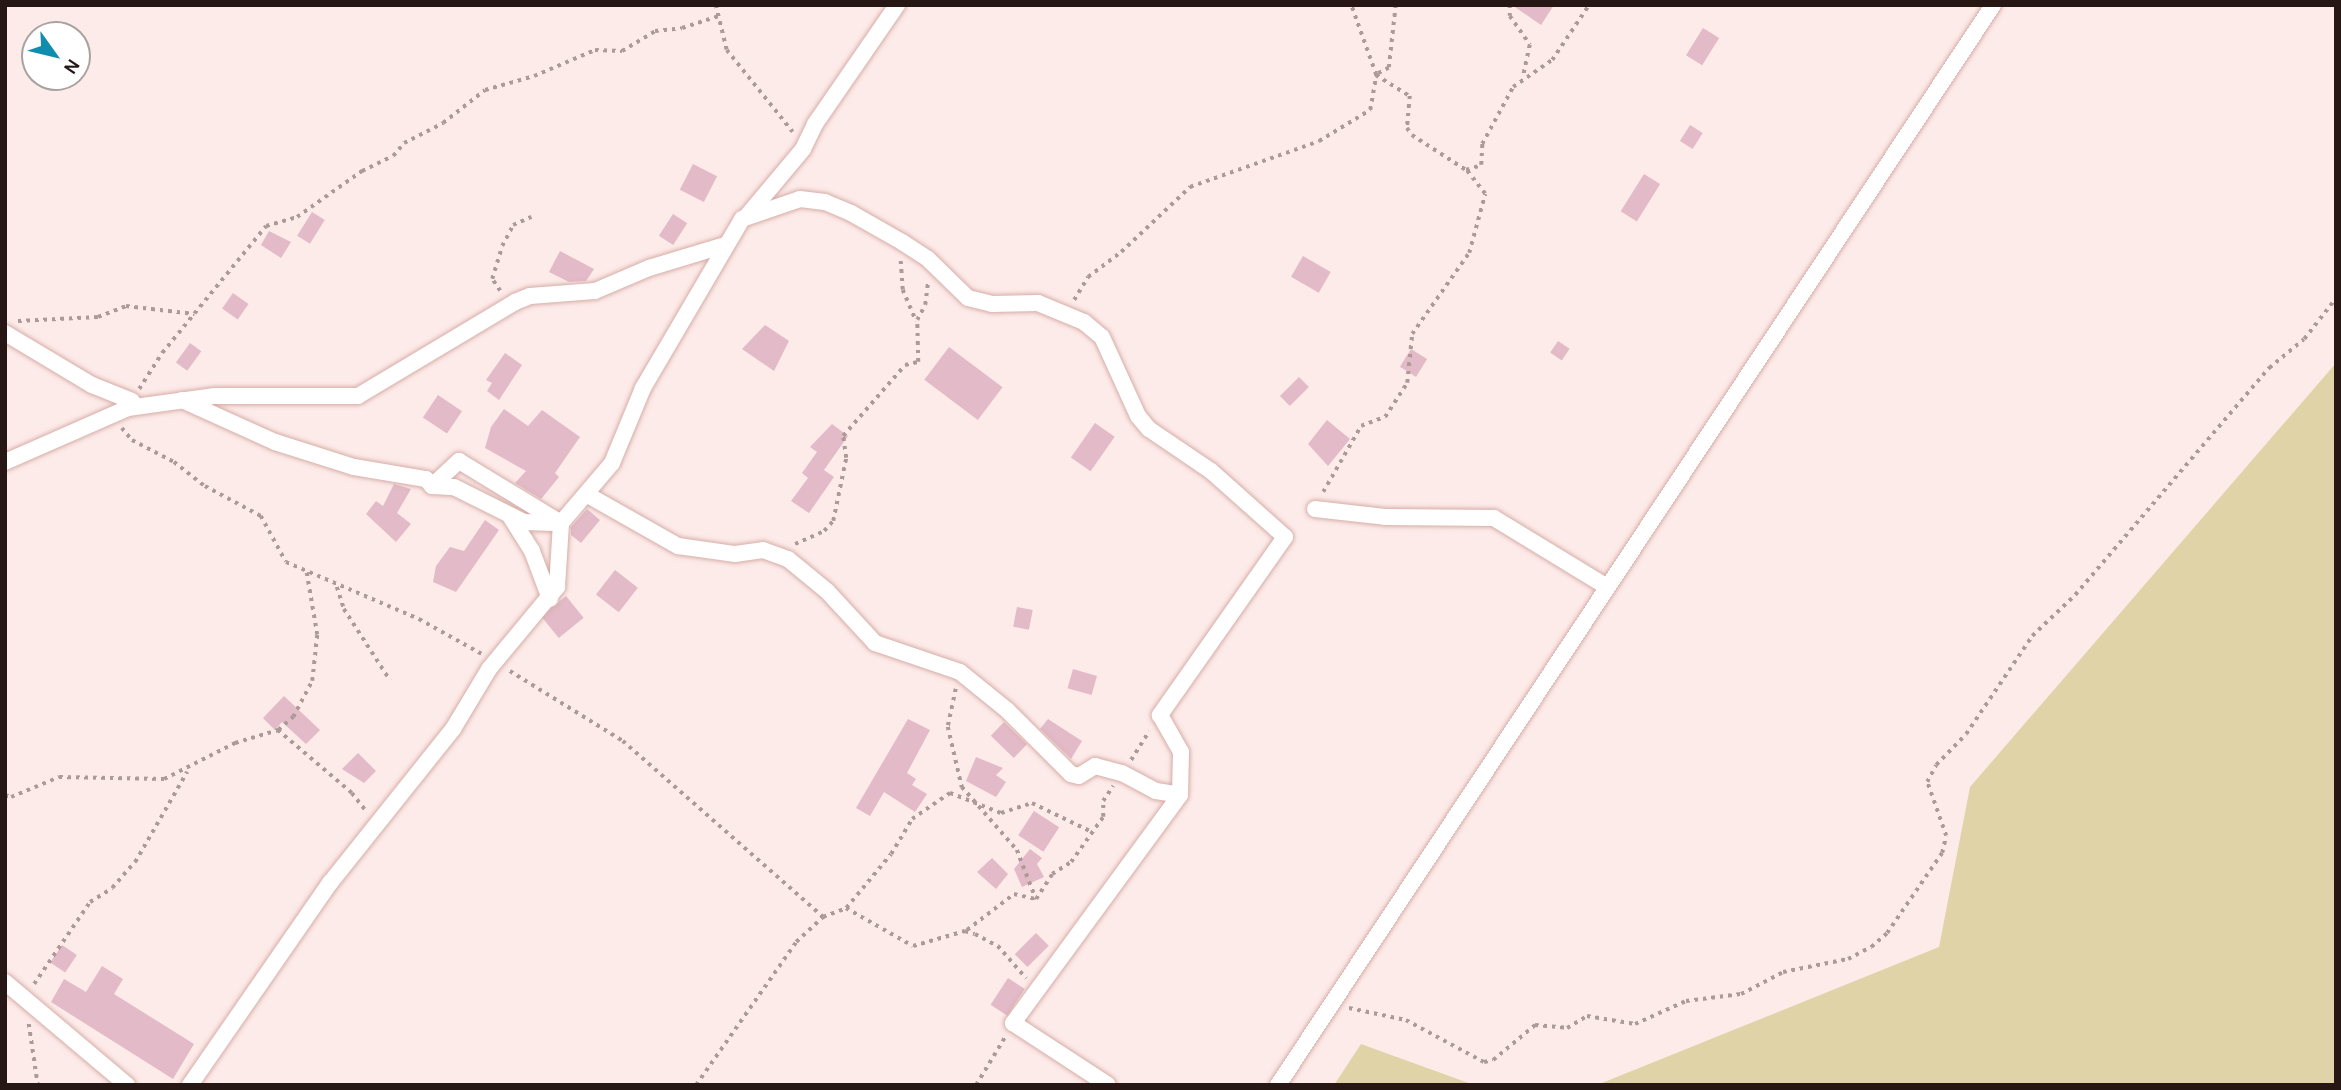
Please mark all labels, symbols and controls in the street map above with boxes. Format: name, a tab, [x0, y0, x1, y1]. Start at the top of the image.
north arrow	[21, 21, 91, 91]
text: N	[59, 55, 85, 78]

